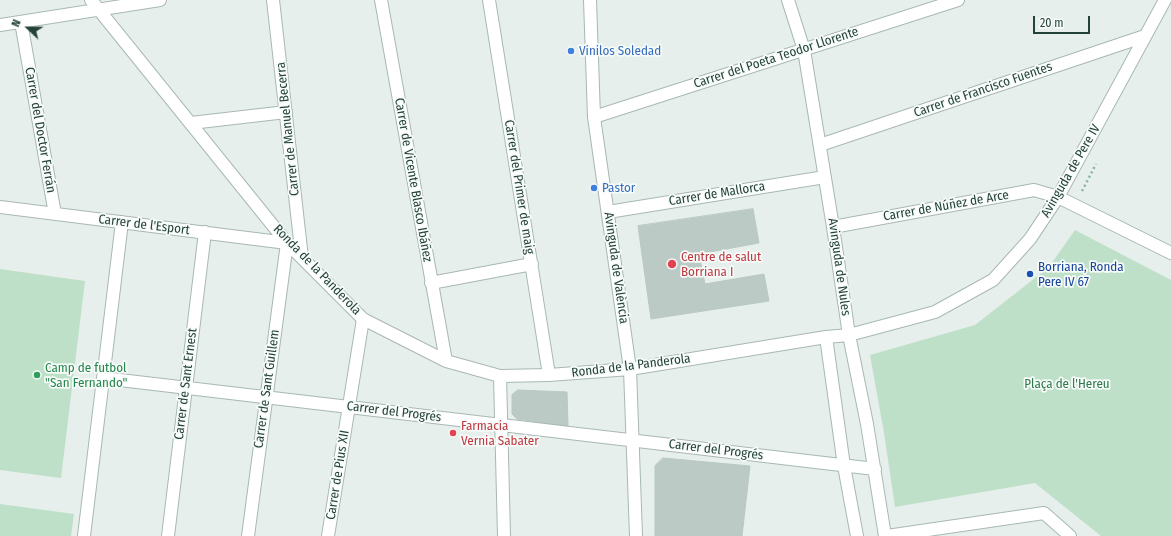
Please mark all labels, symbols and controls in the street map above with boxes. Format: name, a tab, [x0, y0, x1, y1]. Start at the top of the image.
north arrow	[8, 8, 48, 48]
scale bar	[1035, 8, 1092, 34]
text: 20 m	[1040, 16, 1064, 30]
text: N	[9, 18, 24, 29]
street label: Carrer del Poeta Teodor Llorente	[692, 24, 860, 92]
place label: Vinilos Soledad	[579, 43, 661, 59]
marker: Vinilos Soledad	[566, 46, 576, 56]
street label: Carrer de Francisco Fuentes	[912, 59, 1054, 121]
street label: Carrer de Manuel Becerra	[273, 61, 303, 197]
street label: Carrer del Doctor Ferrán	[21, 66, 59, 194]
street label: Carrer de Vicente Blasco Ibáñez	[391, 97, 435, 263]
street label: Carrer del Primer de maig	[501, 119, 537, 255]
street label: Avinguda de Pere IV	[1038, 122, 1104, 220]
street label: Carrer de Mallorca	[668, 179, 766, 209]
place label: Pastor	[602, 180, 635, 196]
marker: Pastor	[589, 183, 599, 193]
street label: Carrer de Núñez de Arce	[882, 187, 1010, 225]
street label: Avinguda de València	[600, 211, 632, 325]
street label: Carrer de l'Esport	[97, 212, 191, 238]
street label: Avinguda de Nules	[824, 217, 854, 317]
street label: Ronda de la Panderola	[270, 222, 364, 318]
place label: Centre de salut Borriana I	[681, 249, 761, 280]
marker: Centre de salut Borriana I	[666, 258, 678, 270]
place label: Borriana, Ronda Pere IV 67	[1038, 259, 1124, 290]
marker: Borriana, Ronda Pere IV 67	[1025, 269, 1035, 279]
street label: Carrer de Sant Ernest	[171, 327, 201, 441]
street label: Carrer de Sant Guillem	[251, 329, 283, 449]
street label: Ronda de la Panderola	[571, 351, 691, 381]
place label: Camp de futbol "San Fernando"	[45, 360, 127, 391]
marker: Camp de futbol "San Fernando"	[32, 370, 42, 380]
park label: Plaça de l'Hereu	[1024, 376, 1110, 392]
street label: Carrer del Progrés	[346, 398, 442, 426]
place label: Farmacia Vernia Sabater	[461, 418, 539, 449]
marker: Farmacia Vernia Sabater	[448, 428, 458, 438]
street label: Carrer de Pius XII	[323, 429, 353, 521]
street label: Carrer del Progrés	[668, 436, 764, 464]

